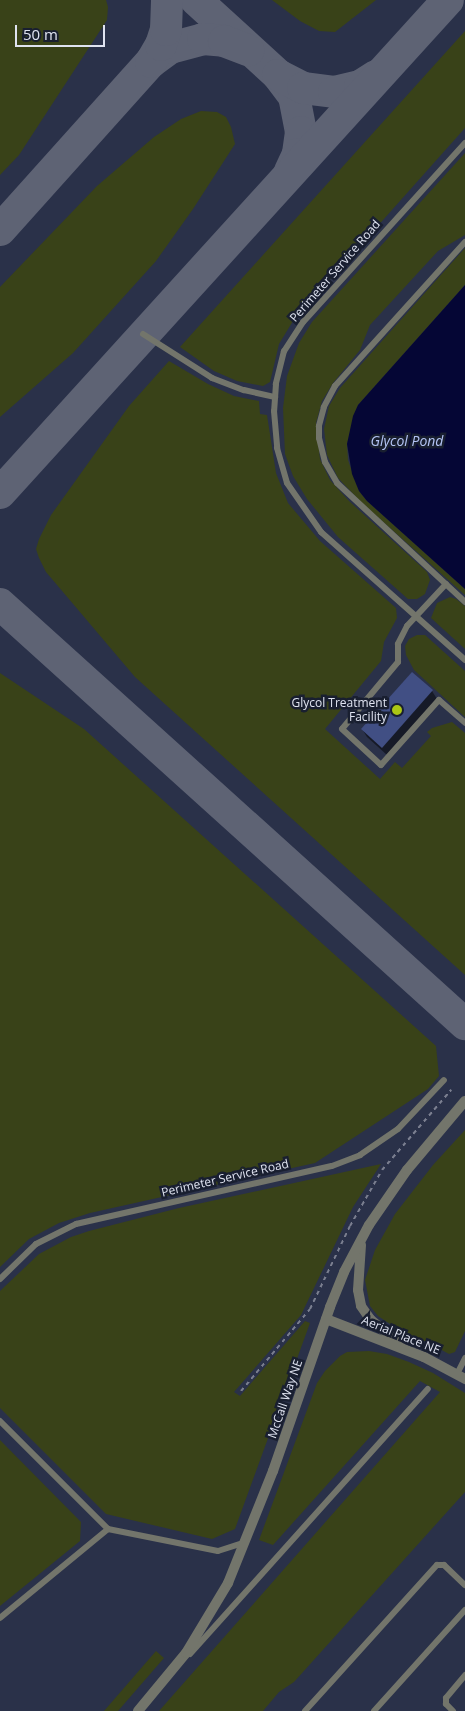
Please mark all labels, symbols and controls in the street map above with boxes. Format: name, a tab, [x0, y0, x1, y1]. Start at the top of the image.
scale bar	[18, 15, 108, 47]
text: 50 m	[23, 24, 58, 44]
street label: Perimeter Service Road	[287, 217, 383, 325]
water label: Glycol Pond	[371, 433, 443, 449]
place label: Glycol Treatment Facility	[291, 696, 387, 724]
marker: Glycol Treatment Facility	[391, 704, 403, 716]
street label: Perimeter Service Road	[160, 1156, 290, 1200]
street label: Aerial Place NE	[360, 1313, 442, 1357]
street label: McCall Way NE	[265, 1358, 305, 1440]

